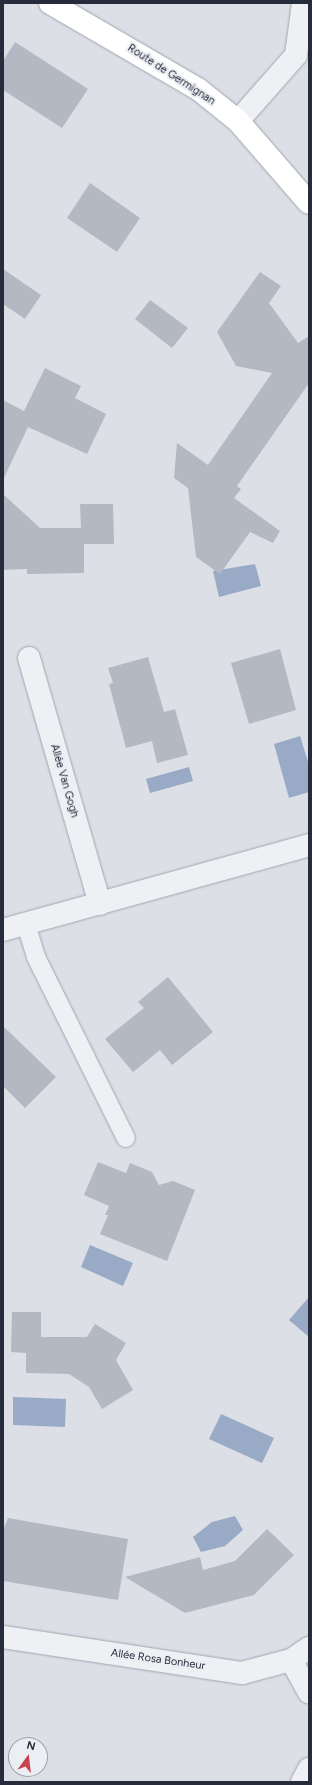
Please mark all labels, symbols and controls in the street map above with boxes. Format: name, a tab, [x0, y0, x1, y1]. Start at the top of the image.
street label: Route de Germignan	[125, 42, 217, 108]
street label: Allée Van Gogh	[47, 743, 81, 819]
street label: Allée Rosa Bonheur	[110, 1647, 206, 1673]
north arrow	[8, 1737, 48, 1777]
text: N	[25, 1739, 37, 1753]

